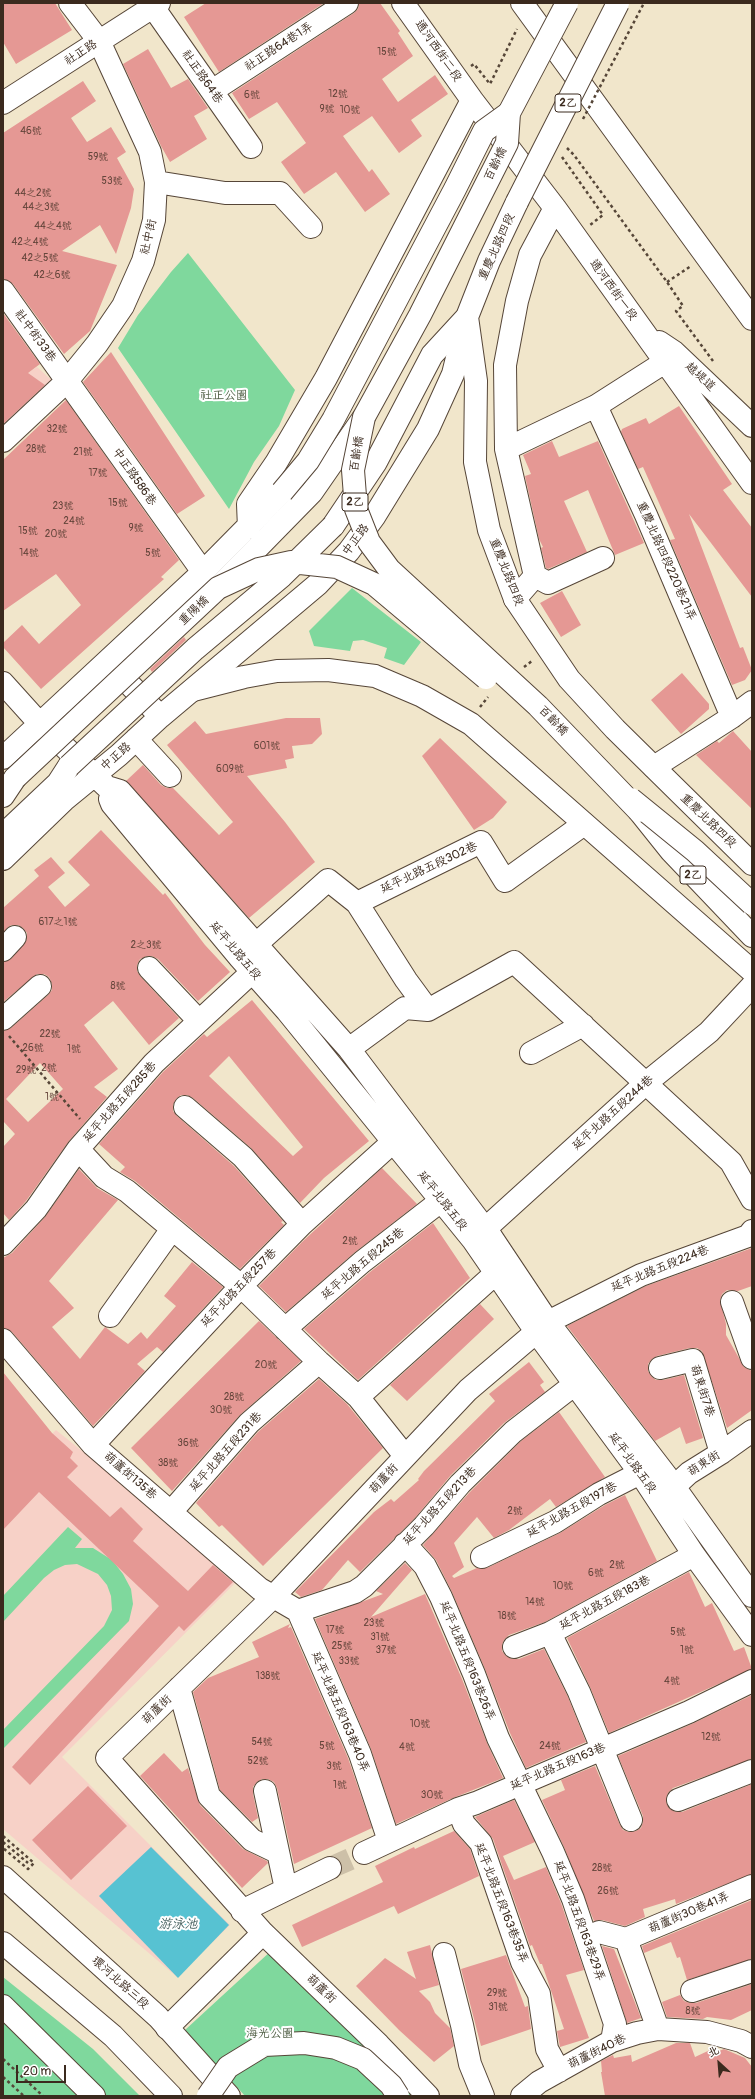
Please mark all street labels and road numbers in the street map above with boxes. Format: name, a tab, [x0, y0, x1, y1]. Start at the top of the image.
street label: 通河西街二段	[411, 17, 465, 85]
street label: 社正路64巷1弄	[242, 20, 316, 74]
street label: 社正路	[62, 37, 100, 69]
street label: 社正路64巷	[178, 47, 226, 107]
road number: 2乙	[555, 94, 581, 112]
street label: 百齡橋	[482, 145, 510, 183]
street label: 重慶北路四段	[476, 211, 518, 283]
street label: 社中街	[138, 218, 160, 256]
street label: 通河西街一段	[586, 257, 640, 323]
street label: 社中街33巷	[11, 307, 59, 365]
street label: 越堤道	[682, 359, 718, 395]
street label: 百齡橋	[347, 435, 367, 473]
street label: 中正路586巷	[109, 445, 159, 509]
road number: 2乙	[342, 493, 368, 511]
street label: 重慶北路四段220巷21弄	[633, 499, 699, 623]
street label: 中正路	[339, 521, 373, 559]
street label: 重慶北路四段	[486, 536, 526, 608]
street label: 重陽橋	[176, 593, 212, 629]
street label: 百齡橋	[535, 703, 571, 739]
street label: 中正路	[98, 740, 134, 774]
street label: 重慶北路四段	[677, 791, 739, 851]
street label: 延平北路五段302巷	[378, 839, 480, 897]
road number: 2乙	[680, 866, 706, 884]
street label: 延平北路五段	[206, 919, 264, 983]
street label: 延平北路五段285巷	[80, 1059, 160, 1145]
street label: 延平北路五段244巷	[569, 1073, 657, 1153]
street label: 延平北路五段	[414, 1168, 470, 1234]
street label: 延平北路五段245巷	[318, 1225, 408, 1303]
street label: 延平北路五段224巷	[609, 1243, 711, 1295]
street label: 延平北路五段257巷	[198, 1246, 280, 1330]
street label: 葫東街7巷	[687, 1363, 717, 1419]
street label: 延平北路五段231巷	[187, 1409, 265, 1495]
street label: 延平北路五段	[605, 1430, 659, 1496]
street label: 葫東街	[685, 1448, 723, 1480]
street label: 葫蘆街135巷	[100, 1449, 160, 1503]
street label: 葫蘆街	[366, 1461, 402, 1497]
street label: 延平北路五段213巷	[400, 1464, 480, 1548]
street label: 延平北路五段197巷	[524, 1479, 620, 1541]
street label: 延平北路五段183巷	[557, 1573, 653, 1633]
street label: 延平北路五段163巷26弄	[436, 1599, 498, 1723]
street label: 延平北路五段163巷40弄	[308, 1650, 372, 1774]
street label: 葫蘆街	[139, 1692, 175, 1728]
street label: 延平北路五段163巷	[508, 1740, 608, 1794]
street label: 延平北路五段163巷35弄	[471, 1841, 531, 1965]
street label: 延平北路五段163巷29弄	[550, 1859, 608, 1983]
street label: 葫蘆街30巷41弄	[646, 1889, 732, 1937]
street label: 環河北路三段	[88, 1954, 152, 2012]
street label: 葫蘆街	[303, 1971, 339, 2007]
street label: 葫蘆街40巷	[565, 2032, 629, 2072]

